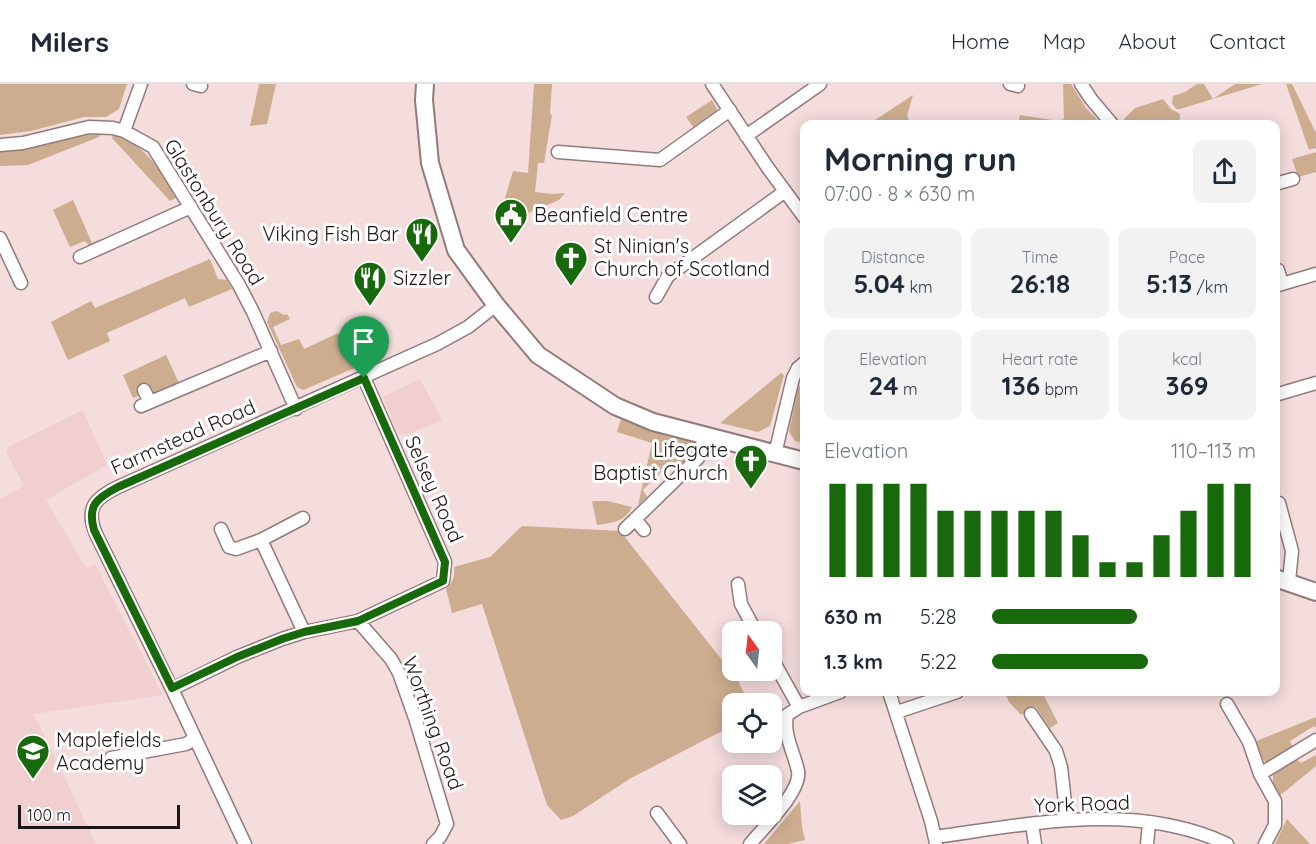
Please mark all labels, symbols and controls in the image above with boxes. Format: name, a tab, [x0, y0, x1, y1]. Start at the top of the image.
text: Milers	[30, 24, 109, 59]
text: Home	[951, 28, 1010, 54]
text: Map	[1043, 28, 1086, 54]
text: About	[1119, 28, 1177, 54]
text: Contact	[1210, 28, 1286, 54]
street label: Glastonbury Road	[159, 134, 270, 290]
text: Morning run	[824, 138, 1017, 179]
button: share	[1193, 140, 1256, 203]
text: 07:00 · 8 × 630 m	[824, 181, 975, 206]
public building icon: Beanfield Centre	[493, 197, 529, 244]
place label: Beanfield Centre	[534, 202, 688, 227]
restaurant icon: Viking Fish Bar	[404, 216, 440, 263]
place label: Viking Fish Bar	[262, 221, 399, 246]
place label: St Ninian's Church of Scotland	[594, 233, 770, 281]
church icon: St Ninian's Church of Scotland	[553, 240, 589, 287]
text: Distance	[861, 247, 925, 267]
text: Time	[1022, 247, 1058, 267]
text: Pace	[1169, 247, 1205, 267]
restaurant icon: Sizzler	[352, 260, 388, 307]
place label: Sizzler	[393, 265, 451, 290]
text: 5.04	[853, 267, 905, 300]
text: 26:18	[1010, 267, 1070, 300]
text: 5:13	[1146, 267, 1192, 300]
text: km	[905, 277, 933, 297]
text: /km	[1192, 277, 1228, 297]
pin	[338, 316, 389, 378]
icon: arrive	[347, 325, 380, 358]
text: Elevation	[859, 349, 927, 369]
text: Heart rate	[1002, 349, 1078, 369]
text: kcal	[1172, 349, 1202, 369]
text: 24	[868, 369, 899, 402]
text: 136	[1002, 369, 1040, 402]
text: 369	[1165, 369, 1209, 402]
text: m	[899, 379, 918, 399]
text: bpm	[1040, 379, 1078, 399]
street label: Farmstead Road	[107, 393, 259, 480]
street label: Selsey Road	[400, 432, 469, 546]
place label: Lifegate Baptist Church	[593, 437, 728, 485]
text: Elevation	[824, 438, 908, 463]
text: 110–113 m	[1171, 438, 1256, 463]
church icon: Lifegate Baptist Church	[733, 443, 769, 490]
text: 630 m	[824, 604, 882, 629]
text: 5:28	[920, 604, 957, 629]
north arrow	[722, 621, 782, 681]
map controls	[722, 621, 782, 825]
text: 1.3 km	[824, 649, 883, 674]
text: 5:22	[920, 649, 957, 674]
street label: Worthing Road	[398, 653, 469, 793]
button: locate	[722, 693, 782, 753]
place label: Maplefields Academy	[56, 727, 161, 775]
school or university icon: Maplefields Academy	[15, 733, 51, 780]
button: layers	[722, 765, 782, 825]
street label: York Road	[1034, 789, 1130, 818]
scale bar	[18, 802, 180, 830]
text: 100 m	[27, 805, 71, 825]

